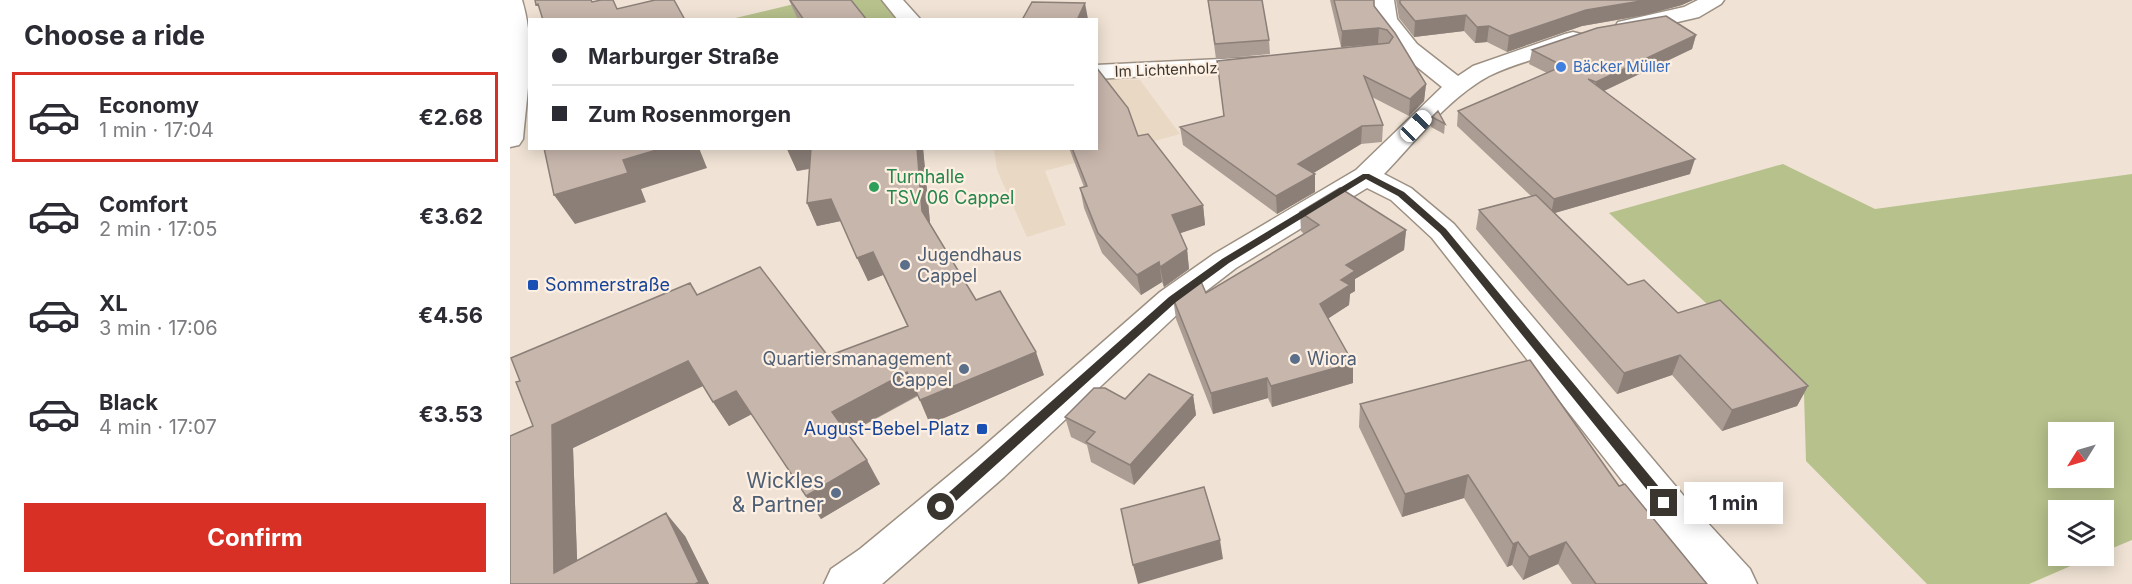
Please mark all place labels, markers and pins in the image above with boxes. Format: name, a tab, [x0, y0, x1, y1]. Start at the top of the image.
place label: Bäcker Müller	[1573, 57, 1671, 76]
marker: Bäcker Müller	[1554, 60, 1568, 74]
place label: Turnhalle TSV 06 Cappel	[886, 166, 1014, 208]
marker: Turnhalle TSV 06 Cappel	[867, 180, 881, 194]
place label: Jugendhaus Cappel	[917, 244, 1022, 286]
marker: Jugendhaus Cappel	[898, 258, 912, 272]
place label: Sommerstraße	[545, 274, 670, 295]
marker: Sommerstraße	[526, 278, 540, 292]
place label: Quartiersmanagement Cappel	[762, 348, 952, 390]
place label: Wiora	[1307, 348, 1357, 369]
marker: Wiora	[1288, 352, 1302, 366]
marker: Quartiersmanagement Cappel	[957, 362, 971, 376]
place label: August-Bebel-Platz	[804, 418, 970, 439]
marker: August-Bebel-Platz	[975, 422, 989, 436]
place label: Wickles & Partner	[732, 468, 824, 517]
marker: Wickles & Partner	[829, 486, 843, 500]

